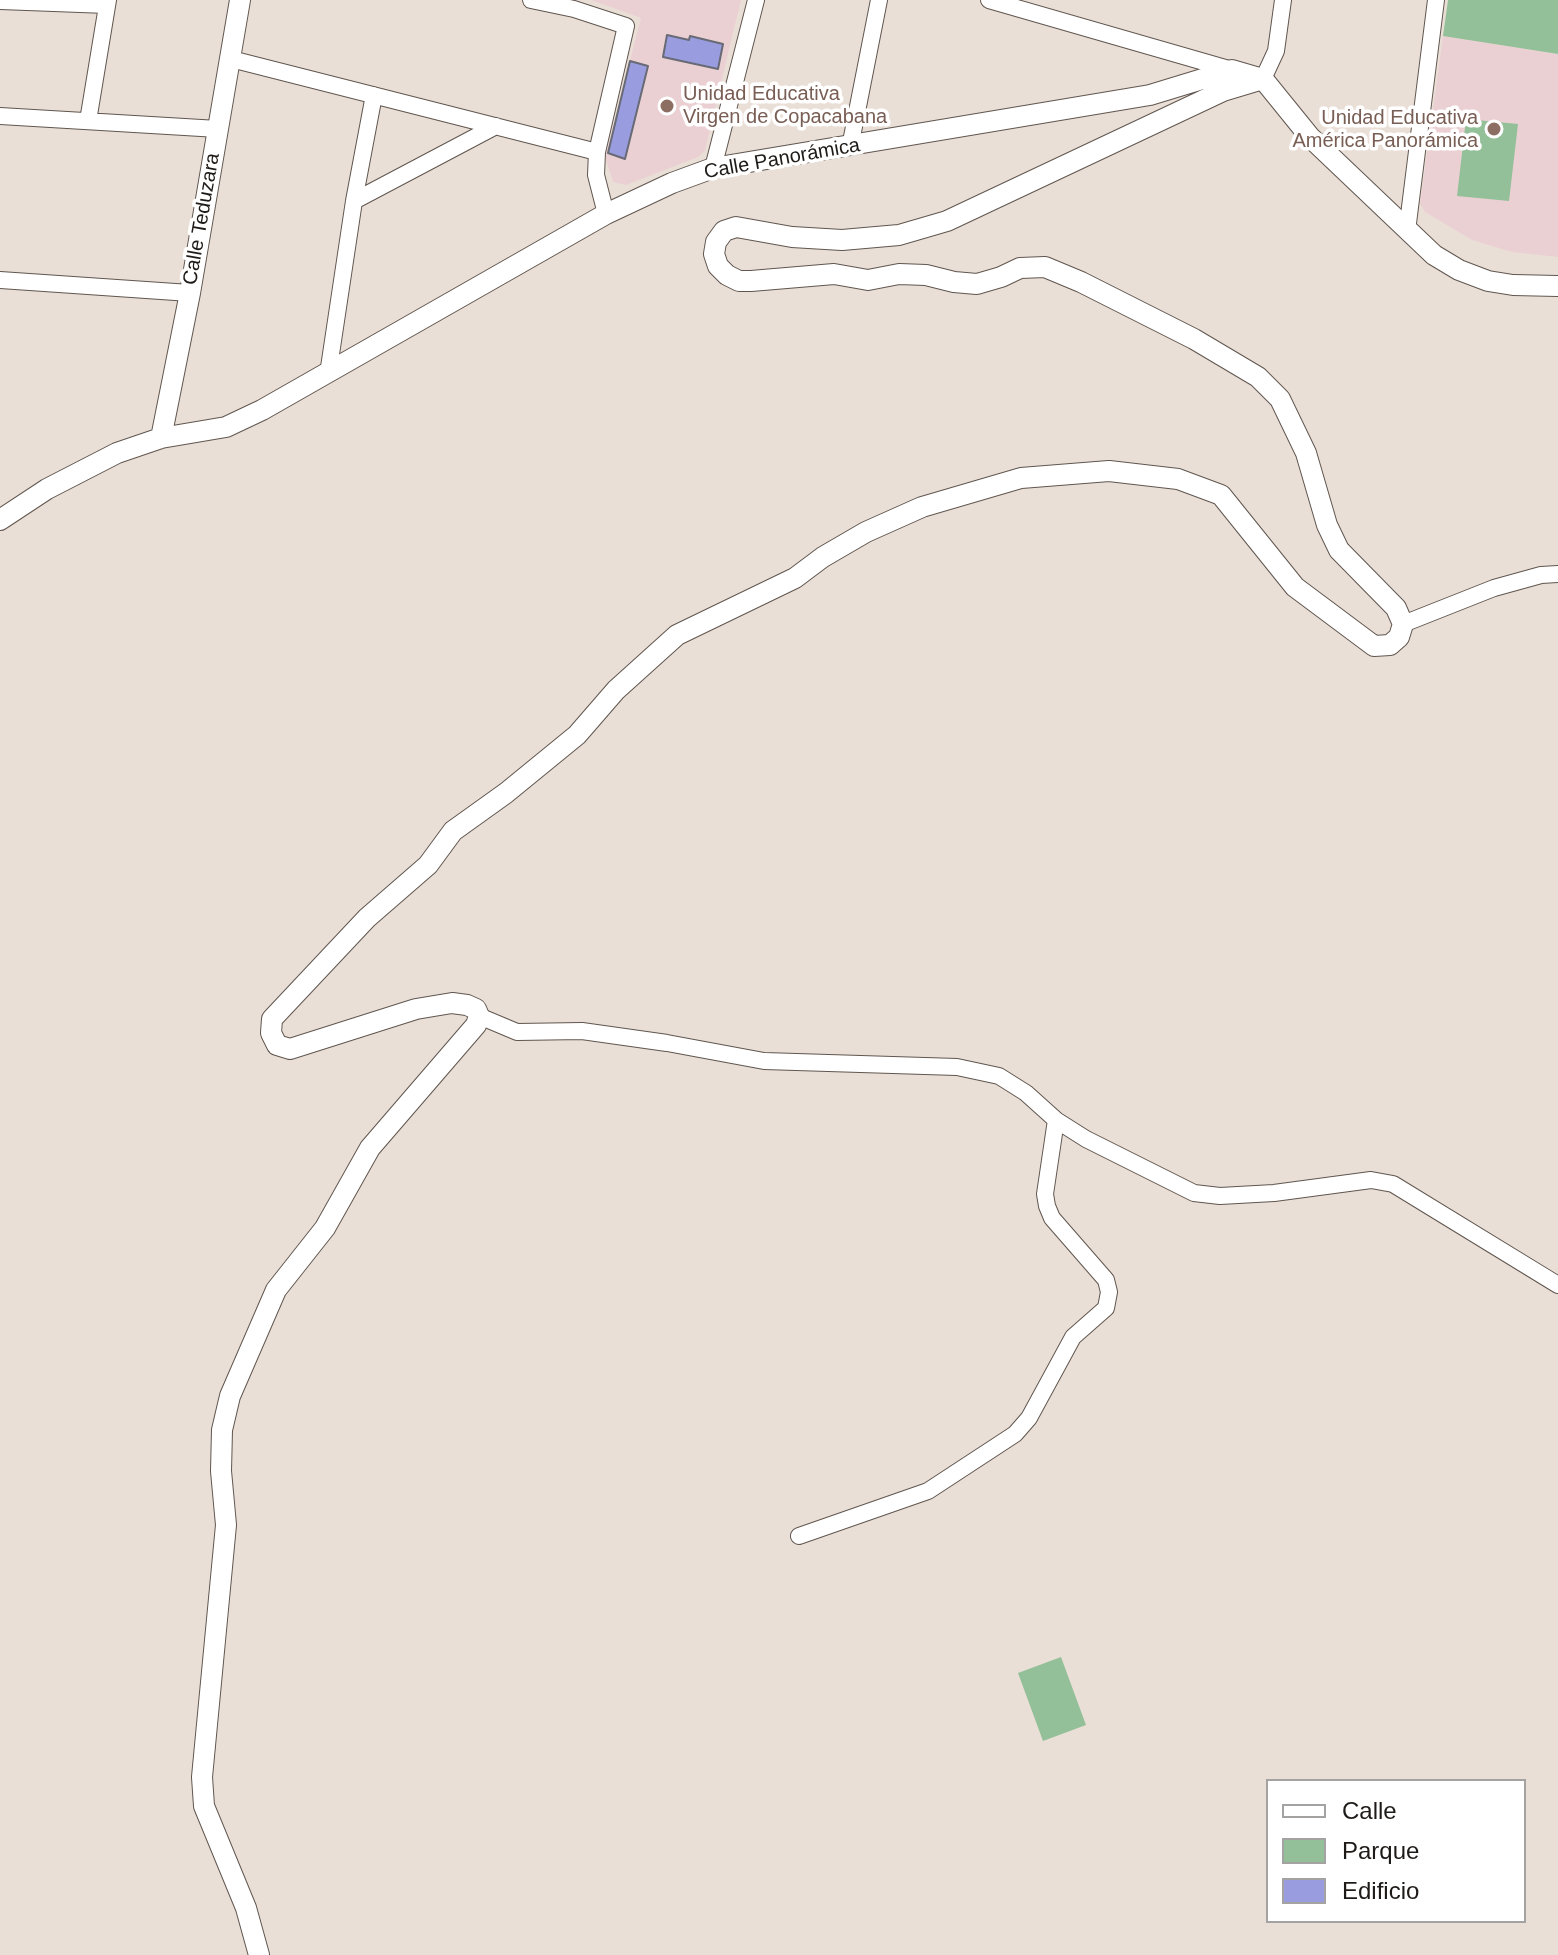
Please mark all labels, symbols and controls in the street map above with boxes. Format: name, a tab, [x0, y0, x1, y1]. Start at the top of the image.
place label: Unidad Educativa Virgen de Copacabana	[683, 82, 887, 129]
marker: Unidad Educativa Virgen de Copacabana	[658, 97, 676, 115]
place label: Unidad Educativa América Panorámica	[1292, 106, 1478, 153]
marker: Unidad Educativa América Panorámica	[1485, 120, 1503, 138]
street label: Calle Panorámica	[702, 133, 862, 185]
street label: Calle Teduzara	[179, 151, 225, 287]
legend	[1266, 1779, 1526, 1923]
text: Calle	[1342, 1797, 1397, 1824]
text: Parque	[1342, 1837, 1419, 1864]
text: Edificio	[1342, 1877, 1419, 1904]

